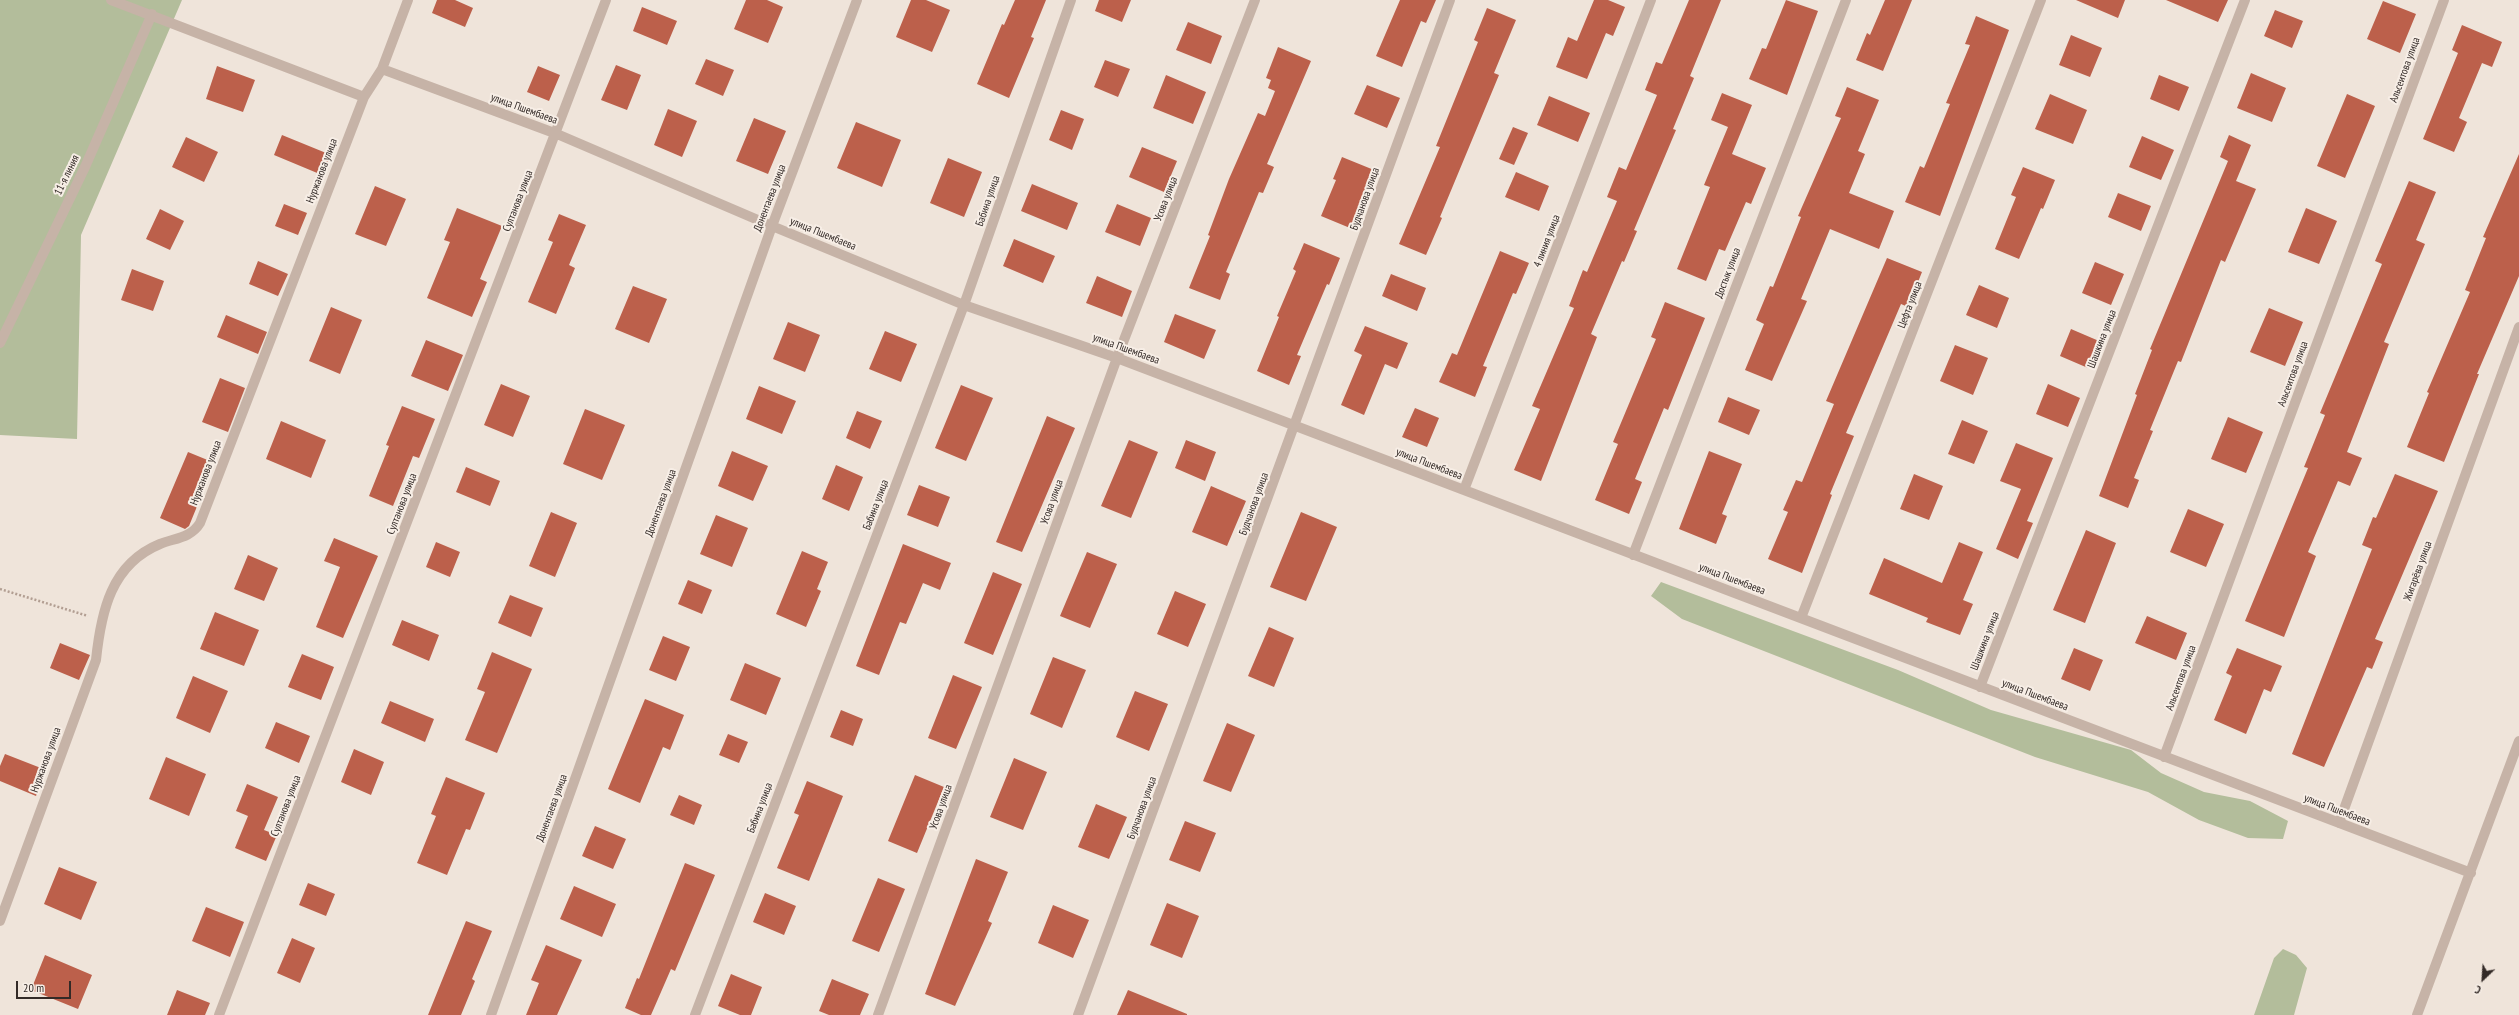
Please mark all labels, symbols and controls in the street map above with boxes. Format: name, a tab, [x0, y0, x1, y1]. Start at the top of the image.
street label: Альсеитова улица	[2387, 36, 2423, 104]
street label: улица Пшембаева	[489, 91, 559, 127]
street label: Нуржанова улица	[304, 137, 340, 205]
street label: 11-я линия	[52, 153, 82, 197]
street label: Донентаева улица	[751, 163, 789, 233]
street label: Будчанова улица	[1348, 166, 1382, 232]
street label: Султанова улица	[500, 168, 536, 234]
street label: Бабина улица	[973, 174, 1003, 228]
street label: Усова улица	[1152, 175, 1180, 223]
street label: 4 линия улица	[1531, 213, 1563, 269]
street label: улица Пшембаева	[788, 215, 858, 253]
street label: Достык улица	[1712, 246, 1744, 300]
street label: Цефта улица	[1895, 280, 1925, 330]
street label: Шашкина улица	[2085, 308, 2119, 370]
street label: улица Пшембаева	[1091, 331, 1161, 367]
street label: Альсеитова улица	[2275, 340, 2311, 408]
street label: Нуржанова улица	[188, 439, 224, 507]
street label: улица Пшембаева	[1394, 445, 1464, 483]
street label: Донентаева улица	[643, 467, 679, 539]
street label: Султанова улица	[384, 471, 420, 537]
street label: Будчанова улица	[1237, 471, 1271, 537]
street label: Бабина улица	[860, 478, 892, 532]
street label: Усова улица	[1038, 478, 1066, 526]
street label: Жигарёва улица	[2401, 539, 2435, 603]
street label: улица Пшембаева	[1697, 560, 1767, 598]
street label: Шашкина улица	[1968, 610, 2002, 672]
street label: Альсеитова улица	[2163, 644, 2199, 712]
street label: улица Пшембаева	[2000, 676, 2070, 714]
street label: Нуржанова улица	[28, 726, 64, 794]
street label: Донентаева улица	[534, 772, 570, 844]
street label: Султанова улица	[268, 773, 304, 839]
street label: Будчанова улица	[1125, 775, 1159, 841]
street label: Бабина улица	[744, 781, 776, 835]
street label: Усова улица	[927, 783, 955, 831]
street label: улица Пшембаева	[2302, 791, 2372, 829]
north arrow	[2463, 959, 2503, 999]
scale bar	[18, 973, 73, 999]
text: 20 m	[23, 980, 44, 995]
text: С	[2473, 982, 2483, 997]

